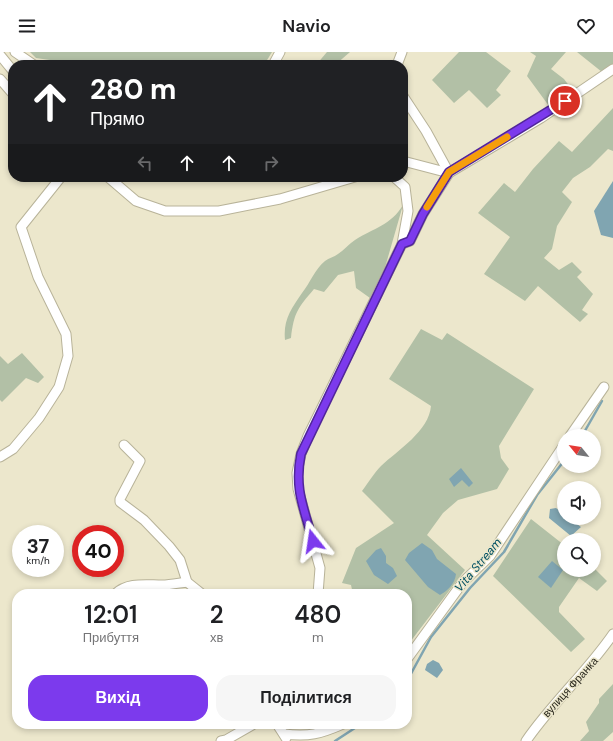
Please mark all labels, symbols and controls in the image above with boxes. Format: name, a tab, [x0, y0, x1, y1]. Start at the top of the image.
text: Navio	[282, 14, 331, 38]
icon: menu	[16, 15, 38, 37]
icon: heart	[575, 15, 597, 37]
text: 280 m	[90, 71, 176, 108]
icon: ahead	[24, 76, 76, 128]
pin	[548, 84, 582, 118]
icon: arrive	[554, 90, 576, 112]
text: Прямо	[90, 107, 145, 131]
icon: left	[134, 152, 156, 174]
icon: ahead	[176, 152, 198, 174]
icon: ahead	[218, 152, 240, 174]
icon: right	[260, 152, 282, 174]
north arrow	[557, 429, 601, 473]
map controls	[557, 429, 601, 577]
button: sound	[557, 481, 601, 525]
position arrow	[292, 520, 334, 562]
speed limit sign: 40	[72, 525, 124, 577]
text: 37	[27, 533, 49, 559]
button: search	[557, 533, 601, 577]
water label: Vita Stream	[451, 534, 505, 595]
text: km/h	[26, 554, 50, 567]
text: 12:01	[84, 599, 137, 630]
text: 2	[210, 599, 224, 630]
text: 480	[294, 599, 341, 630]
text: Прибуття	[83, 629, 139, 646]
text: хв	[210, 629, 223, 646]
text: m	[312, 629, 324, 646]
street label: вулиця Франка	[539, 653, 601, 720]
button: Вихід	[28, 675, 208, 721]
button: Поділитися	[216, 675, 396, 721]

